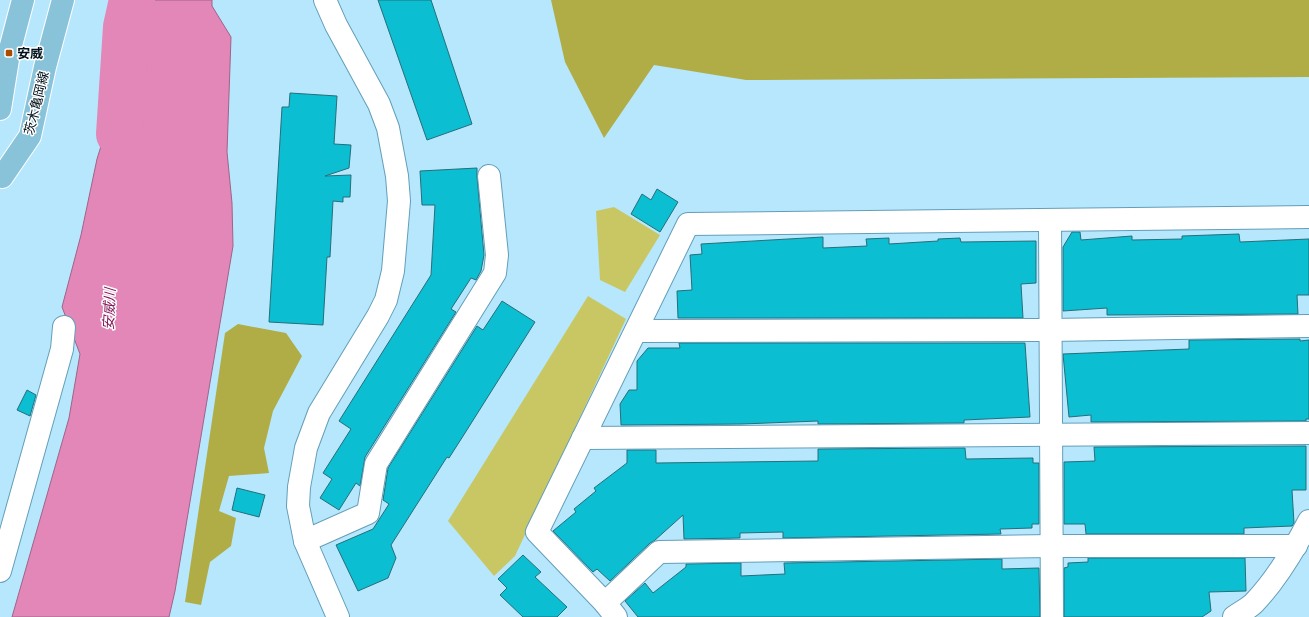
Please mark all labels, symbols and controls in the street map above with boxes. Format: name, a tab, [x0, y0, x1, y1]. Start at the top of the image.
place label: 安威	[17, 45, 43, 62]
marker: 安威	[4, 48, 14, 58]
street label: 茨木亀岡線	[20, 70, 53, 137]
water label: 安威川	[99, 286, 119, 330]

